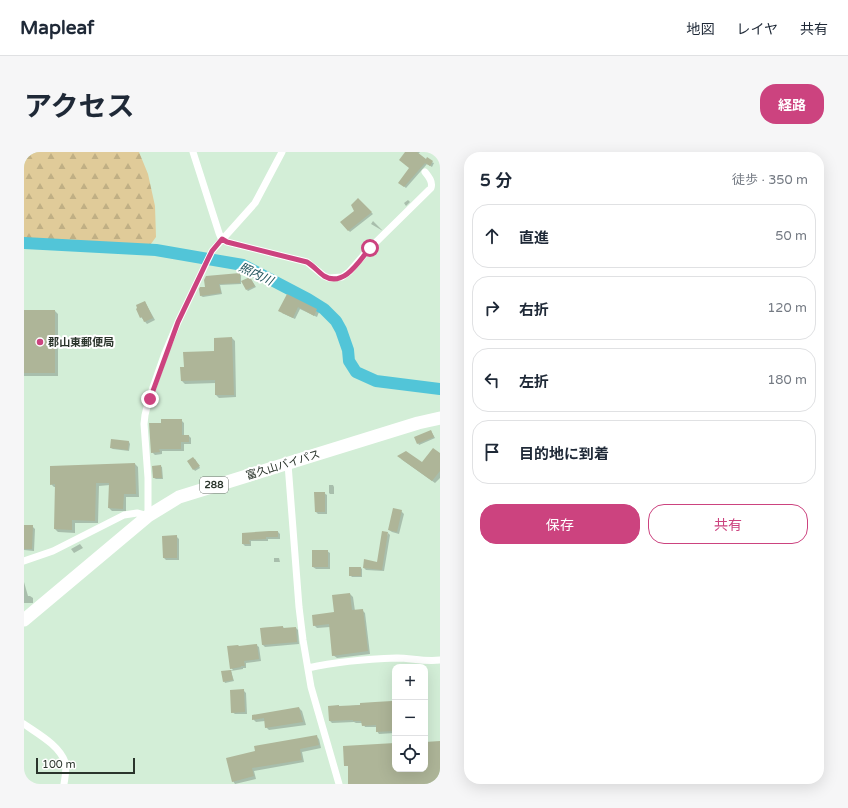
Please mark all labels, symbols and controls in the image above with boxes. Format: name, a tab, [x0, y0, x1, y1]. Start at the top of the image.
text: Mapleaf	[20, 17, 94, 39]
text: 地図	[686, 21, 714, 38]
text: レイヤ	[736, 21, 778, 38]
text: 共有	[800, 21, 828, 38]
button: 経路	[760, 84, 824, 124]
text: アクセス	[24, 90, 135, 124]
text: 5 分	[480, 170, 512, 191]
text: 徒歩 · 350 m	[732, 172, 808, 188]
icon: ahead	[481, 225, 503, 247]
text: 50 m	[775, 228, 807, 244]
text: 直進	[519, 229, 549, 247]
route start	[361, 239, 379, 257]
water label: 照内川	[237, 260, 277, 289]
icon: right	[481, 297, 503, 319]
text: 120 m	[767, 300, 807, 316]
text: 右折	[519, 301, 549, 319]
place label: 郡山東郵便局	[48, 336, 114, 349]
marker: 郡山東郵便局	[35, 337, 45, 347]
icon: left	[481, 369, 503, 391]
text: 180 m	[767, 372, 807, 388]
text: 左折	[519, 373, 549, 391]
route end	[141, 390, 159, 408]
icon: arrive	[481, 441, 503, 463]
text: 目的地に到着	[519, 445, 609, 463]
street label: 富久山バイパス	[244, 448, 322, 482]
road number: 288	[200, 477, 228, 493]
button: 保存	[480, 504, 640, 544]
button: 共有	[648, 504, 808, 544]
map controls	[392, 664, 428, 772]
button: +	[392, 664, 428, 700]
button: −	[392, 700, 428, 736]
button: locate	[392, 736, 428, 772]
scale bar	[36, 756, 135, 775]
text: 100 m	[42, 758, 76, 771]

